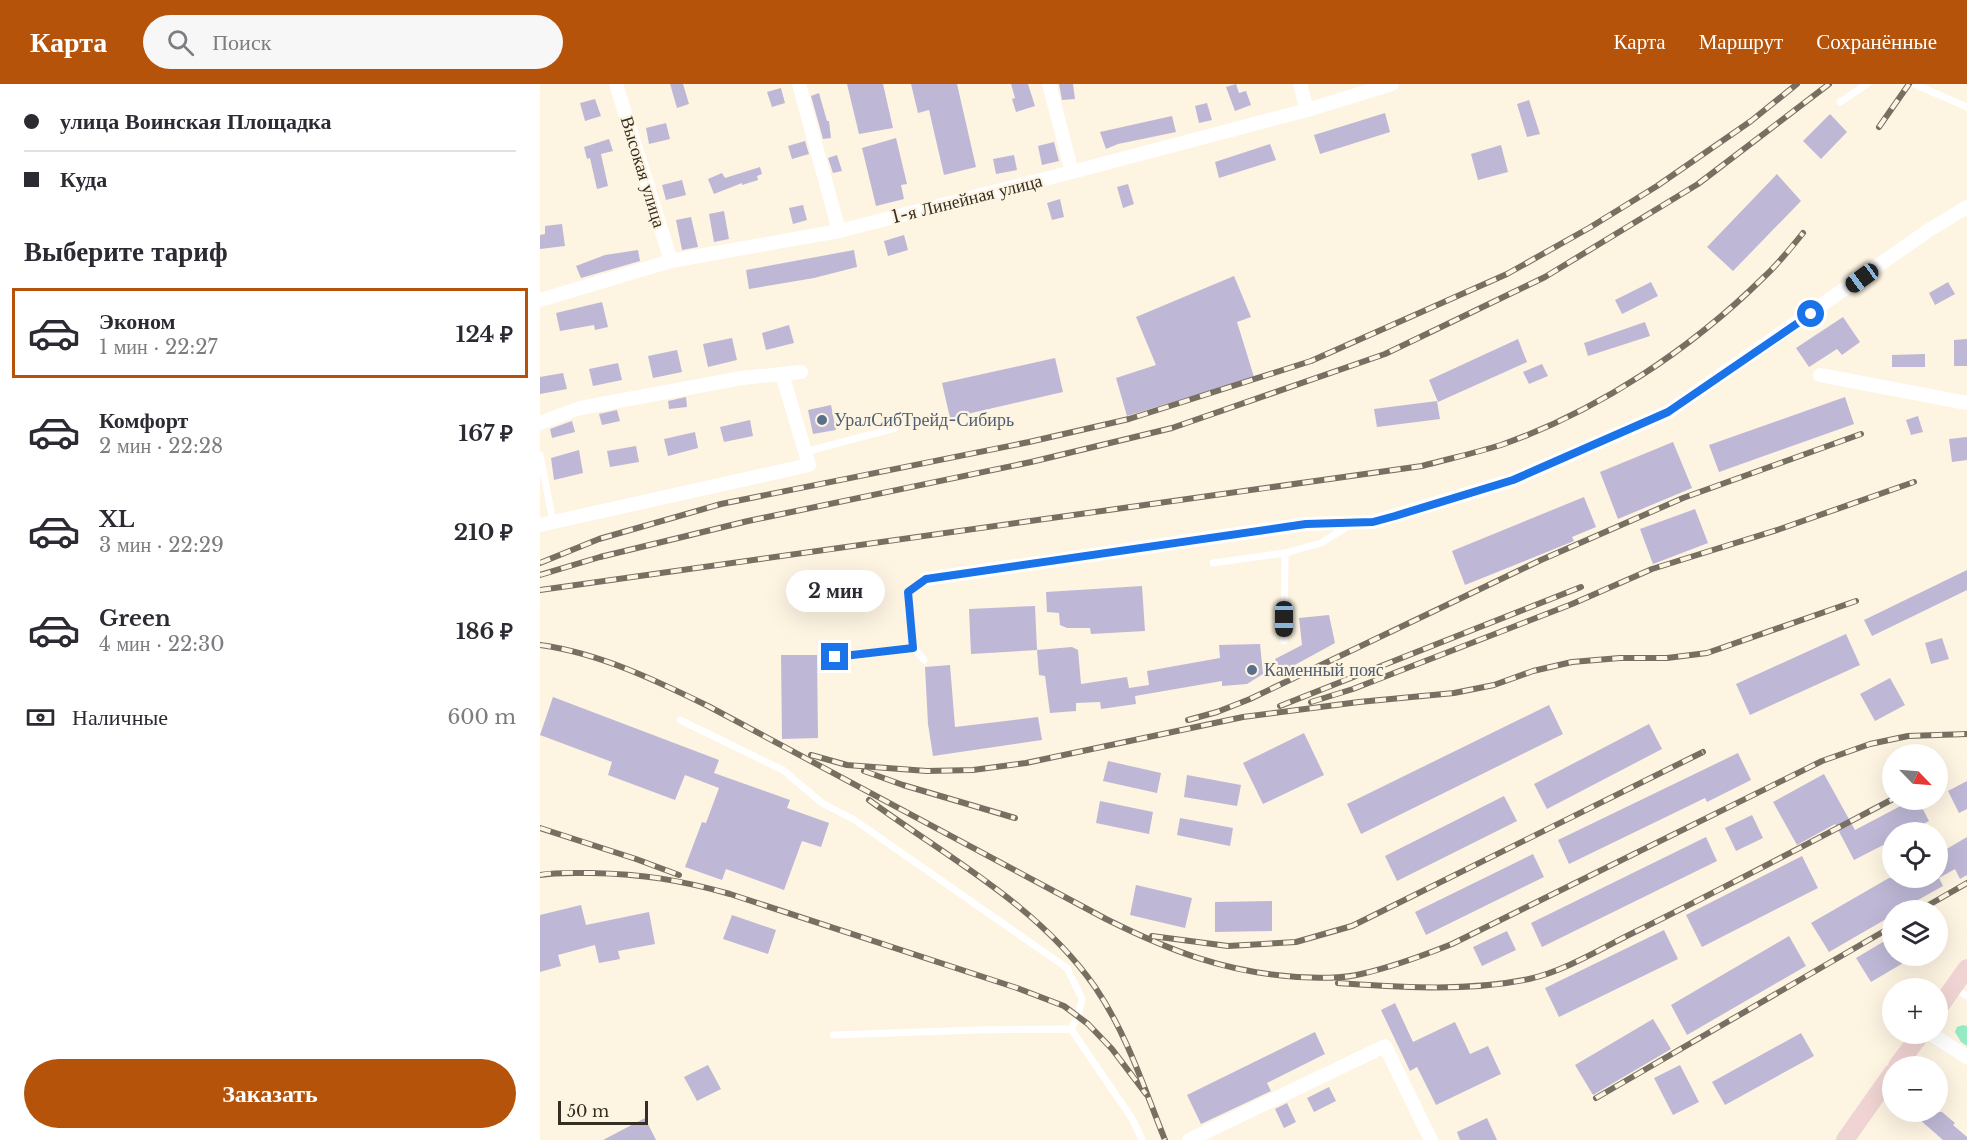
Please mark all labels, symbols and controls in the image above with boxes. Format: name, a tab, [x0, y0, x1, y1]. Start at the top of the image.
search box	[143, 15, 563, 69]
text: Карта	[30, 25, 107, 60]
icon: search	[164, 26, 197, 59]
text: Поиск	[212, 29, 271, 56]
text: Карта	[1614, 29, 1666, 55]
text: Маршрут	[1699, 29, 1783, 55]
text: Сохранённые	[1816, 29, 1937, 55]
text: улица Воинская Площадка	[60, 108, 331, 135]
street label: Высокая улица	[616, 114, 670, 230]
text: Куда	[60, 166, 107, 193]
street label: 1-я Линейная улица	[889, 170, 1045, 228]
text: Выберите тариф	[24, 235, 228, 268]
car	[1842, 260, 1882, 296]
route start	[1797, 300, 1824, 327]
icon: car	[27, 306, 81, 360]
text: Эконом	[99, 308, 176, 335]
text: 124 ₽	[456, 321, 513, 348]
text: 1 мин · 22:27	[99, 335, 218, 359]
icon: car	[27, 405, 81, 459]
text: Комфорт	[99, 407, 188, 434]
place label: УралСибТрейд-Сибирь	[834, 409, 1014, 431]
marker: УралСибТрейд-Сибирь	[815, 413, 829, 427]
text: 167 ₽	[459, 420, 513, 447]
text: 2 мин · 22:28	[99, 434, 223, 458]
icon: car	[27, 504, 81, 558]
text: XL	[99, 506, 134, 533]
text: 210 ₽	[454, 519, 513, 546]
text: 3 мин · 22:29	[99, 533, 224, 557]
callout: 2 мин	[786, 570, 884, 612]
text: 2 мин	[808, 579, 863, 603]
car	[1275, 601, 1293, 637]
icon: car	[27, 603, 81, 657]
text: Green	[99, 605, 171, 632]
text: 186 ₽	[456, 618, 513, 645]
text: 4 мин · 22:30	[99, 632, 225, 656]
route end	[821, 643, 848, 670]
place label: Каменный пояс	[1264, 659, 1384, 681]
marker: Каменный пояс	[1245, 663, 1259, 677]
icon: cash	[24, 701, 57, 734]
text: Наличные	[72, 704, 168, 731]
text: 600 m	[447, 705, 516, 729]
north arrow	[1882, 744, 1948, 810]
map controls	[1882, 744, 1948, 1122]
button: locate	[1882, 822, 1948, 888]
button: layers	[1882, 900, 1948, 966]
button: +	[1882, 978, 1948, 1044]
button: −	[1882, 1056, 1948, 1122]
button: Заказать	[24, 1059, 516, 1128]
scale bar	[558, 1098, 648, 1126]
text: 50 m	[567, 1101, 609, 1121]

